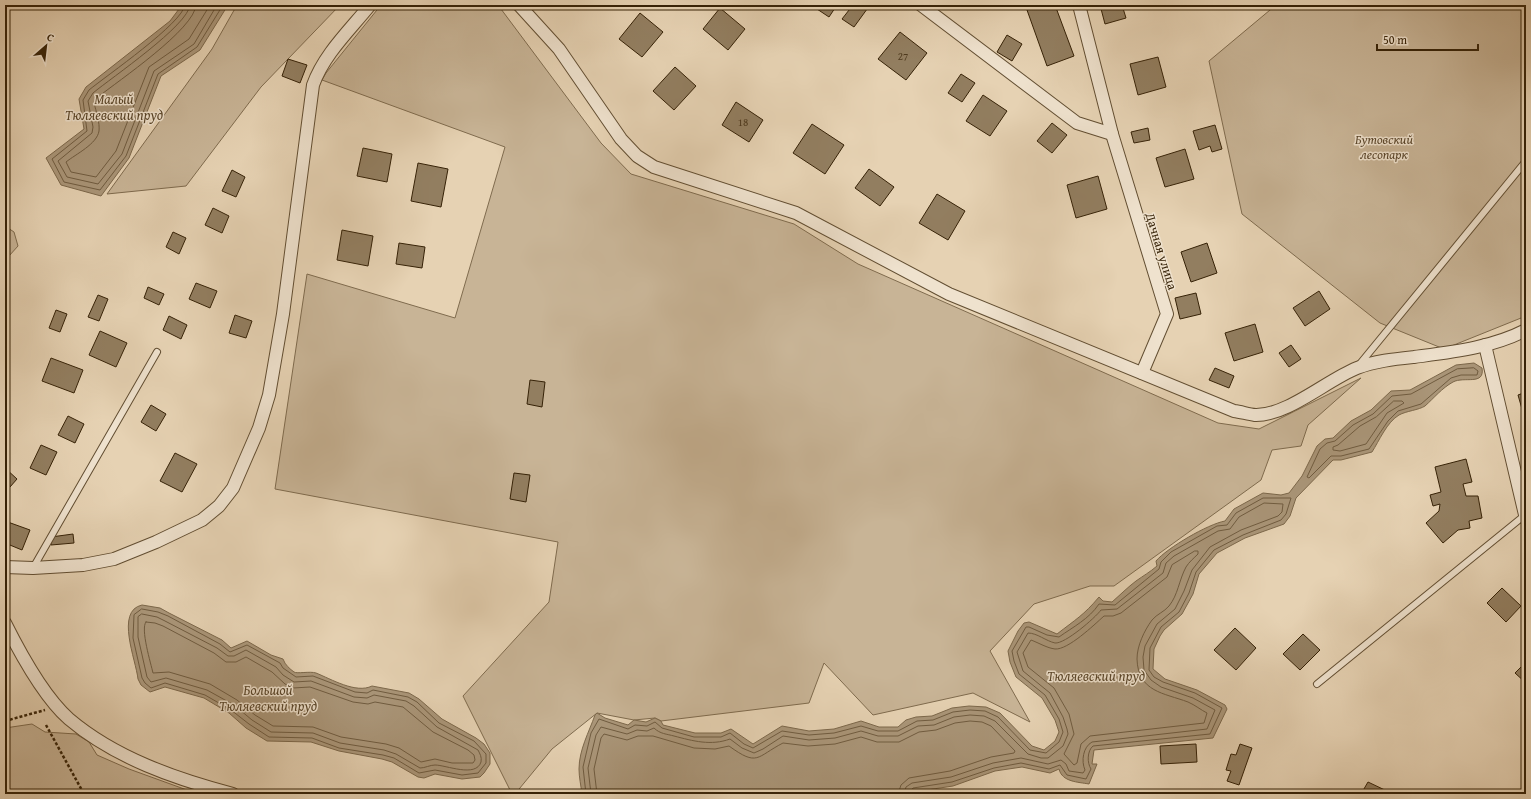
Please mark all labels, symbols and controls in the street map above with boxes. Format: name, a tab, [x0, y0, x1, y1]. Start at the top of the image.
north arrow	[26, 26, 66, 66]
scale bar	[1377, 26, 1478, 52]
text: С	[44, 29, 57, 46]
text: 50 m	[1383, 31, 1407, 48]
house number: 27	[898, 48, 908, 64]
water label: Малый Тюляевский пруд	[65, 89, 163, 125]
house number: 18	[738, 114, 748, 130]
park label: Бутовский лесопарк	[1355, 130, 1413, 164]
street label: Дачная улица	[1140, 209, 1182, 293]
water label: Тюляевский пруд	[1047, 666, 1145, 686]
water label: Большой Тюляевский пруд	[219, 680, 317, 716]

